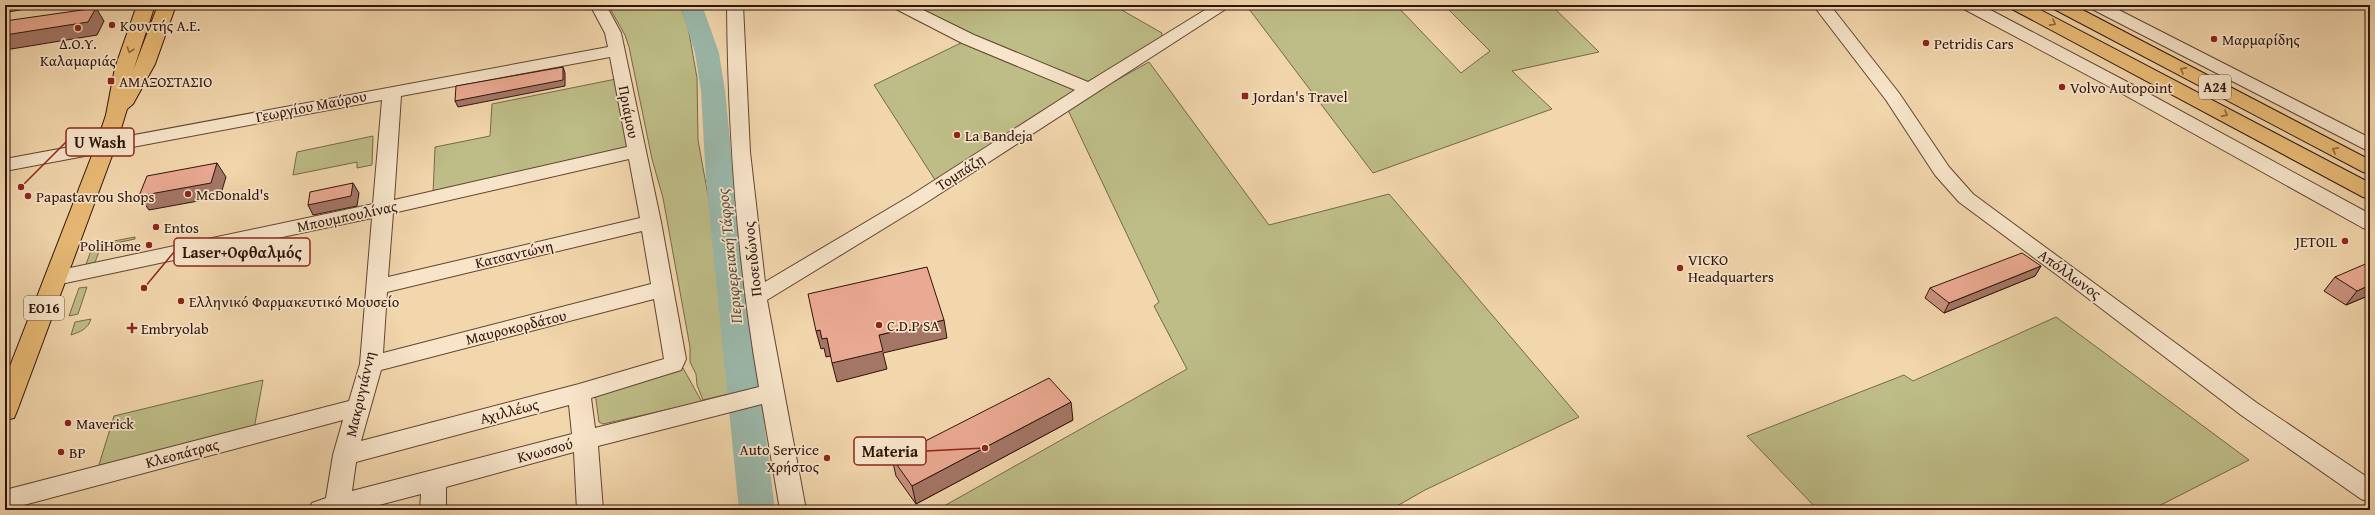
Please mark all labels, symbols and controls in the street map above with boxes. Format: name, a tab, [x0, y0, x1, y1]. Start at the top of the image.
place label: Κουντής Α.Ε.	[120, 15, 200, 36]
one-way arrow	[2049, 19, 2056, 26]
marker: Κουντής Α.Ε.	[107, 20, 117, 30]
marker: Δ.Ο.Υ. Καλαμαριάς	[73, 23, 83, 33]
place label: Μαρμαρίδης	[2222, 29, 2300, 50]
place label: Δ.Ο.Υ. Καλαμαριάς	[40, 33, 117, 71]
place label: Petridis Cars	[1934, 33, 2014, 54]
marker: Μαρμαρίδης	[2209, 34, 2219, 44]
marker: Petridis Cars	[1921, 38, 1931, 48]
one-way arrow	[126, 46, 135, 53]
one-way arrow	[2180, 67, 2187, 75]
place label: ΑΜΑΞΟΣΤΑΣΙΟ	[119, 71, 212, 92]
road number: Α24	[2199, 75, 2231, 99]
marker: ΑΜΑΞΟΣΤΑΣΙΟ	[106, 76, 116, 86]
place label: Volvo Autopoint	[2070, 77, 2173, 98]
marker: Volvo Autopoint	[2057, 82, 2067, 92]
street label: Πριάμου	[614, 84, 644, 140]
street label: Γεωργίου Μαύρου	[254, 85, 368, 127]
place label: Jordan's Travel	[1251, 86, 1348, 107]
marker: Jordan's Travel	[1240, 91, 1250, 101]
one-way arrow	[2220, 109, 2228, 117]
place label: La Bandeja	[965, 125, 1033, 146]
callout: U Wash	[66, 128, 134, 156]
text: U Wash	[74, 130, 126, 154]
marker: La Bandeja	[952, 130, 962, 140]
one-way arrow	[2332, 147, 2340, 155]
street label: Τομπάζη	[932, 148, 988, 196]
place label: McDonald's	[196, 184, 269, 205]
place label: Papastavrou Shops	[36, 186, 154, 207]
water label: Περιφερειακή Τάφρος	[710, 187, 748, 326]
marker: McDonald's	[183, 189, 193, 199]
marker: Papastavrou Shops	[23, 191, 33, 201]
street label: Μπουμπουλίνας	[295, 195, 400, 237]
place label: Entos	[164, 217, 199, 238]
street label: Ποσειδώνος	[738, 220, 766, 298]
marker: Entos	[151, 222, 161, 232]
place label: JETOIL	[2293, 231, 2338, 252]
place label: PoliHome	[80, 235, 141, 256]
street label: Κατσαντώνη	[473, 235, 555, 273]
marker: JETOIL	[2340, 236, 2350, 246]
callout: Laser+Οφθαλμός	[174, 238, 310, 266]
marker: PoliHome	[144, 240, 154, 250]
text: Laser+Οφθαλμός	[182, 240, 302, 264]
street label: Απόλλωνος	[2034, 244, 2106, 304]
place label: VICKO Headquarters	[1688, 249, 1774, 287]
marker: VICKO Headquarters	[1675, 263, 1685, 273]
place label: Ελληνικό Φαρμακευτικό Μουσείο	[189, 291, 399, 312]
road number: ΕΟ16	[24, 296, 64, 320]
marker: Ελληνικό Φαρμακευτικό Μουσείο	[176, 296, 186, 306]
street label: Μαυροκορδάτου	[463, 304, 569, 350]
place label: C.D.P SA	[887, 315, 939, 336]
place label: Embryolab	[141, 318, 209, 339]
marker: C.D.P SA	[874, 320, 884, 330]
marker: Embryolab	[126, 322, 138, 334]
street label: Μακρυγιάννη	[340, 349, 380, 439]
street label: Αχιλλέως	[477, 393, 541, 429]
place label: Maverick	[76, 413, 134, 434]
marker: Maverick	[63, 418, 73, 428]
street label: Κνωσσού	[515, 432, 575, 468]
street label: Κλεοπάτρας	[143, 433, 222, 473]
callout: Materia	[854, 437, 926, 465]
place label: Auto Service Χρήστος	[740, 439, 820, 477]
text: Materia	[862, 439, 919, 463]
place label: BP	[69, 442, 86, 463]
marker: BP	[56, 447, 66, 457]
marker: Auto Service Χρήστος	[822, 453, 832, 463]

